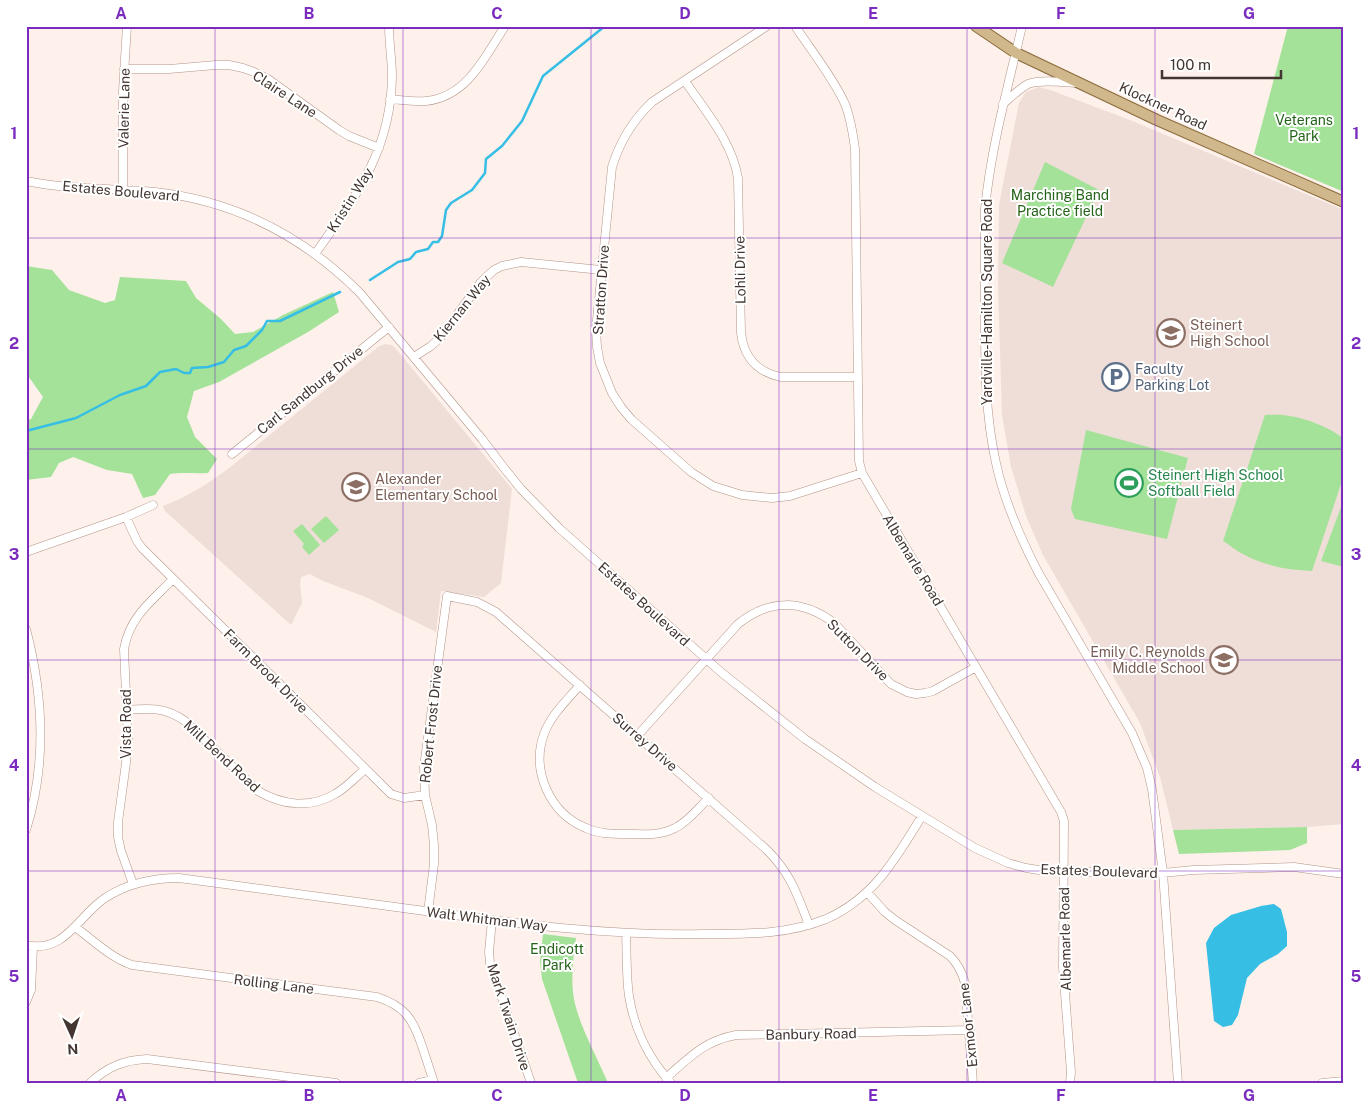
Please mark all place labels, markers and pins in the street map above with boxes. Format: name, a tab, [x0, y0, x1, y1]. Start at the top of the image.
place label: Steinert High School	[1190, 317, 1269, 349]
school or university icon: Steinert High School	[1156, 318, 1186, 348]
place label: Faculty Parking Lot	[1135, 361, 1209, 393]
parking icon: Faculty Parking Lot	[1101, 362, 1131, 392]
place label: Steinert High School Softball Field	[1148, 467, 1283, 499]
sports icon: Steinert High School Softball Field	[1114, 468, 1144, 498]
place label: Alexander Elementary School	[375, 471, 498, 503]
school or university icon: Alexander Elementary School	[341, 472, 371, 502]
place label: Emily C. Reynolds Middle School	[1090, 644, 1205, 676]
school or university icon: Emily C. Reynolds Middle School	[1209, 645, 1239, 675]

